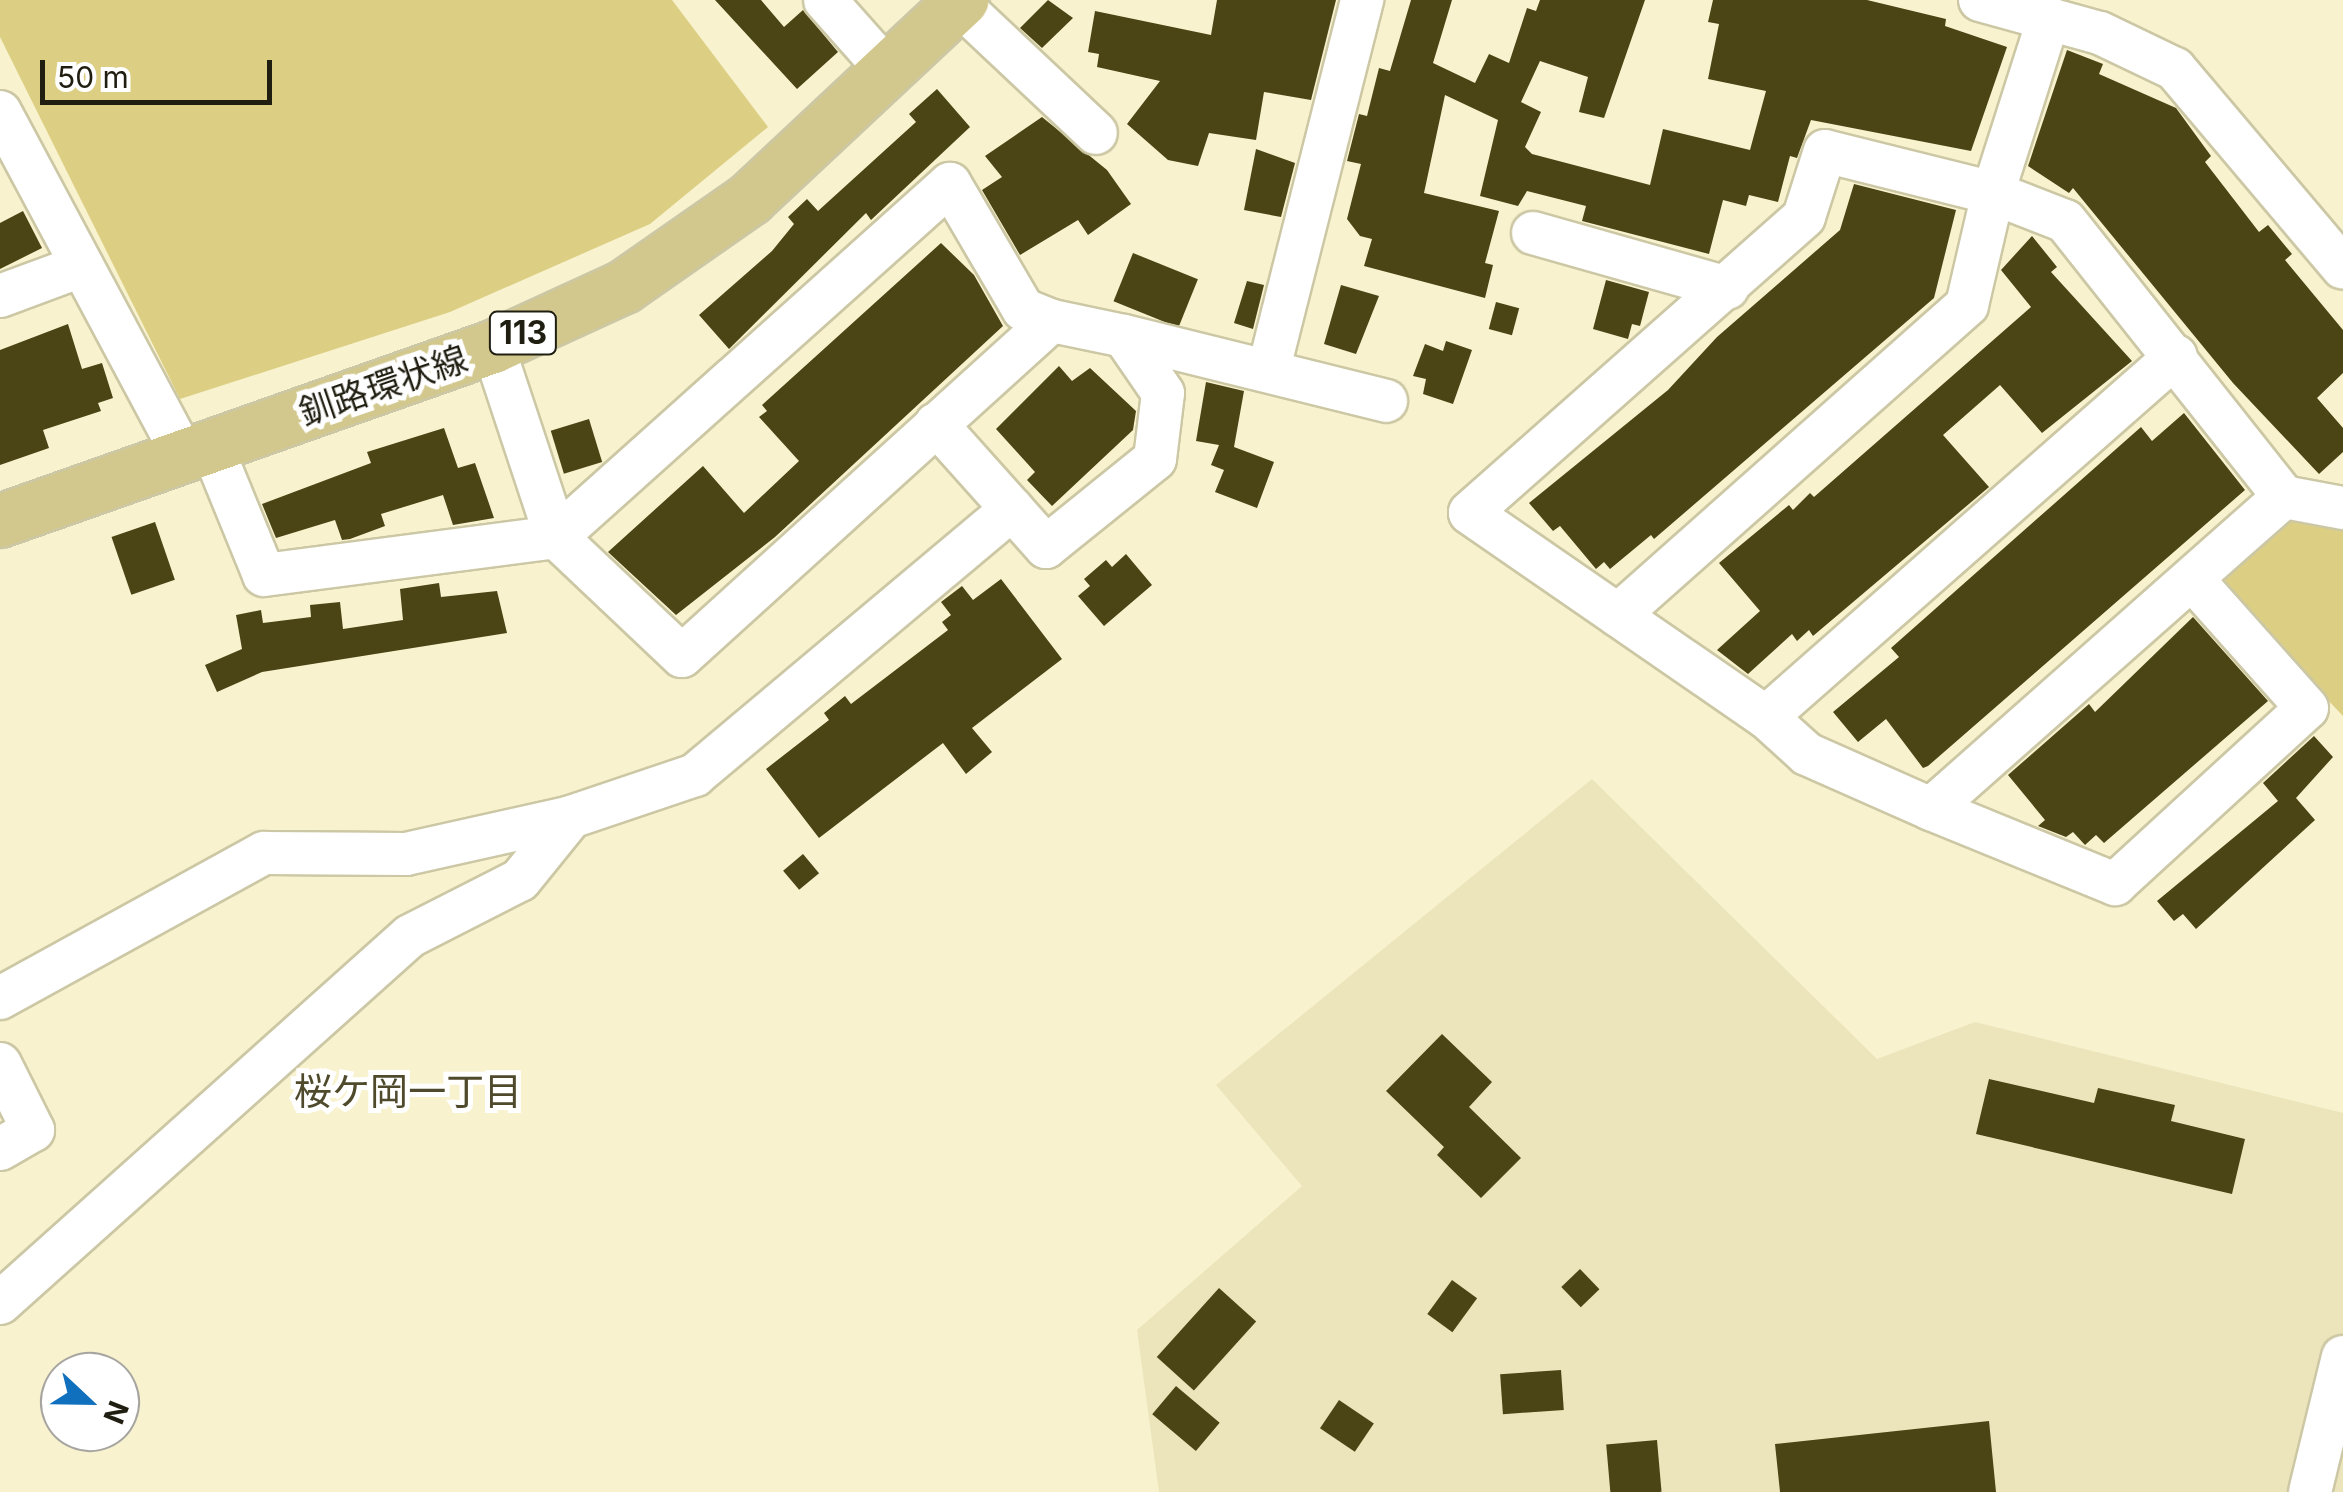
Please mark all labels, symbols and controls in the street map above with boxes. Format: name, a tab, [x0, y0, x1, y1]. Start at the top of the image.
scale bar	[45, 40, 278, 102]
text: 50 m	[57, 59, 129, 95]
road number: 113	[488, 306, 558, 360]
street label: 釧路環状線	[293, 337, 473, 433]
district label: 桜ケ岡一丁目	[294, 1069, 522, 1115]
north arrow	[40, 1352, 140, 1452]
text: N	[96, 1396, 136, 1429]

